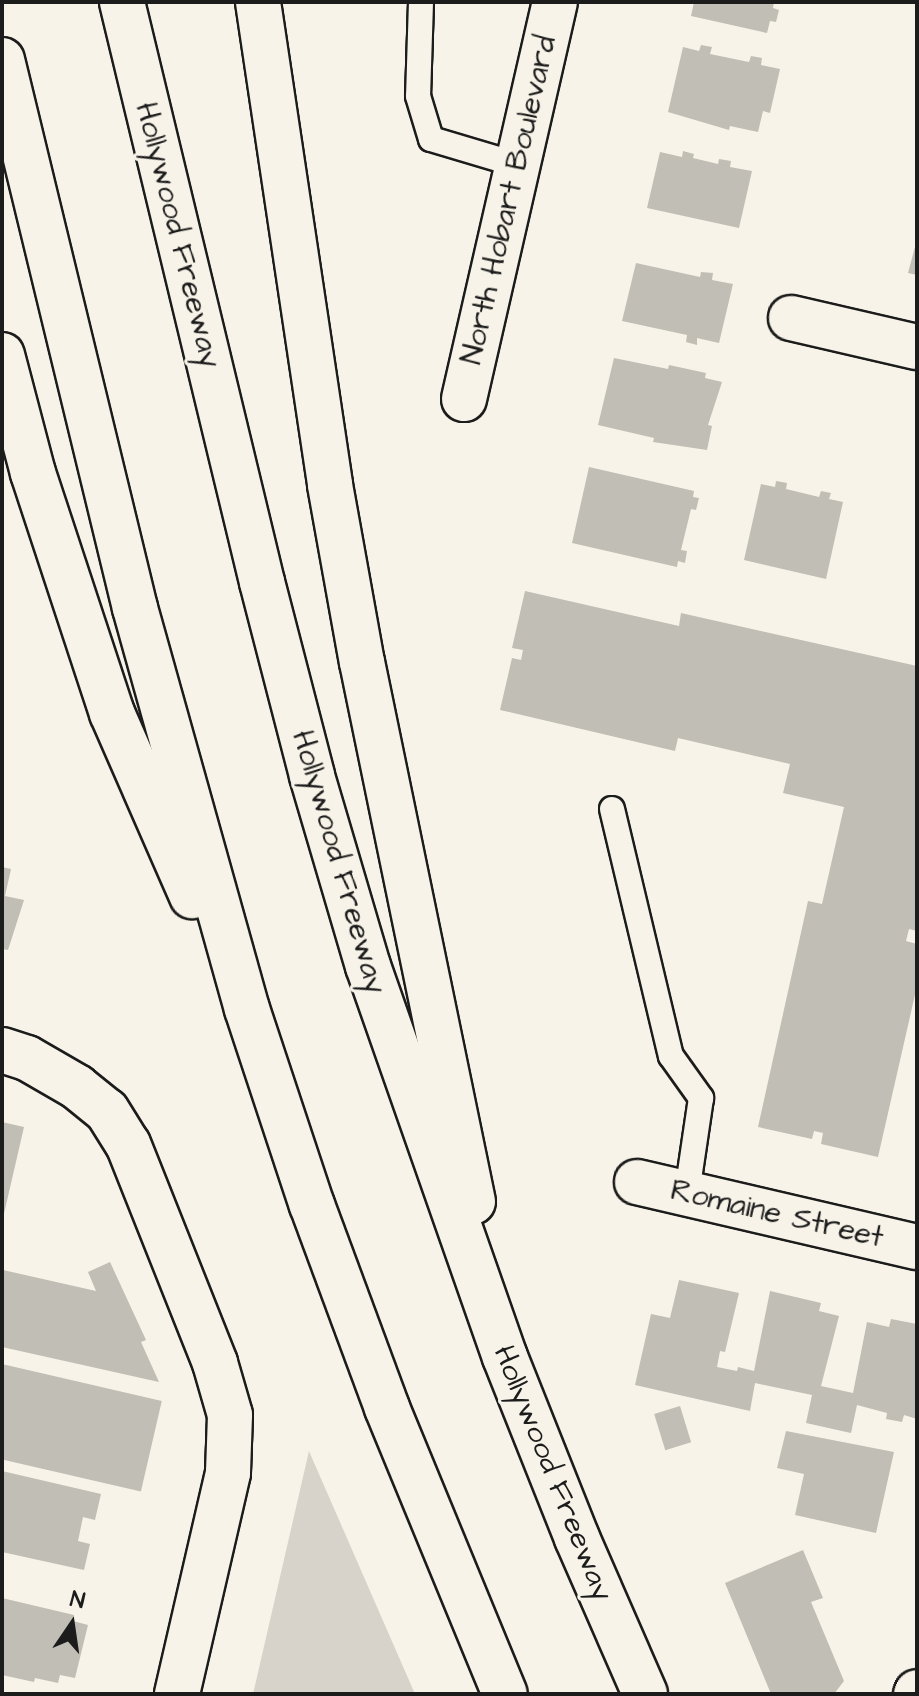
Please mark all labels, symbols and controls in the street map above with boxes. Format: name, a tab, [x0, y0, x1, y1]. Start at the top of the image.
street label: North Hobart Boulevard	[454, 32, 564, 368]
street label: Hollywood Freeway	[128, 99, 228, 371]
street label: Hollywood Freeway	[284, 726, 394, 998]
street label: Romaine Street	[667, 1172, 887, 1256]
street label: Hollywood Freeway	[485, 1340, 621, 1606]
text: N	[67, 1583, 88, 1617]
north arrow	[32, 1584, 112, 1664]

